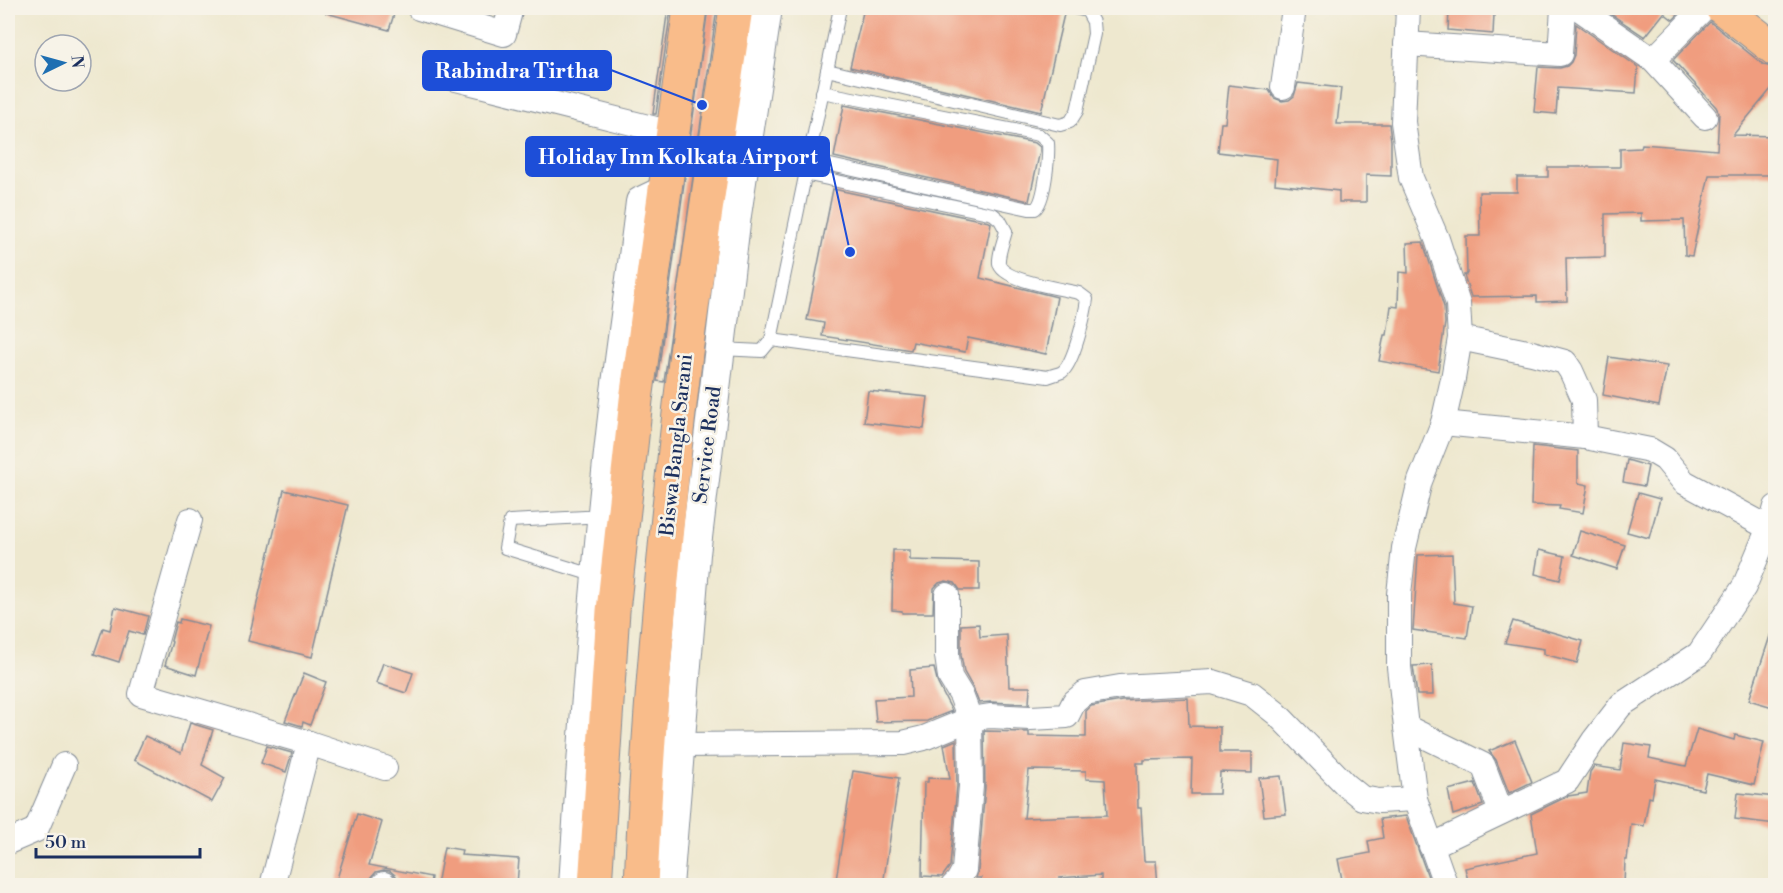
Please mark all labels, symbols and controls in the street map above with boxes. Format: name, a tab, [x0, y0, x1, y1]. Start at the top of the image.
north arrow	[33, 33, 93, 93]
callout: Rabindra Tirtha	[423, 51, 611, 90]
text: N	[66, 55, 87, 69]
text: Rabindra Tirtha	[435, 59, 600, 85]
callout: Holiday Inn Kolkata Airport	[526, 137, 829, 176]
text: Holiday Inn Kolkata Airport	[538, 145, 818, 171]
street label: Biswa Bangla Sarani	[655, 352, 699, 538]
street label: Service Road	[688, 384, 728, 505]
scale bar	[36, 821, 200, 859]
text: 50 m	[45, 831, 87, 854]

